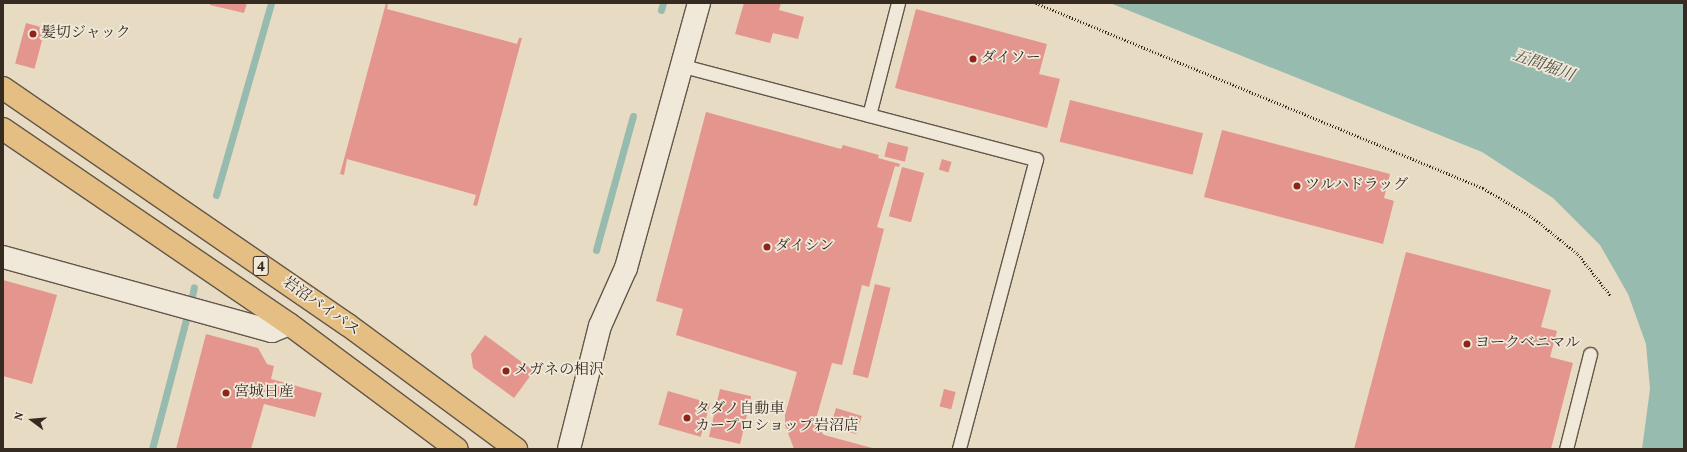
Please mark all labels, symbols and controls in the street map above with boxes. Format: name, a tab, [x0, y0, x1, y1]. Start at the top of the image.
place label: 髪切ジャック	[41, 25, 131, 43]
marker: 髪切ジャック	[28, 29, 38, 39]
water label: 五間堀川	[1510, 46, 1576, 86]
place label: ダイソー	[981, 50, 1041, 68]
marker: ダイソー	[968, 54, 978, 64]
place label: ツルハドラッグ	[1305, 177, 1410, 195]
marker: ツルハドラッグ	[1292, 181, 1302, 191]
place label: ダイシン	[775, 238, 835, 256]
marker: ダイシン	[762, 242, 772, 252]
road number: 4	[252, 254, 270, 278]
street label: 岩沼バイパス	[279, 274, 363, 340]
place label: ヨークベニマル	[1475, 335, 1580, 353]
marker: ヨークベニマル	[1462, 339, 1472, 349]
place label: メガネの相沢	[514, 362, 604, 380]
marker: メガネの相沢	[501, 366, 511, 376]
place label: 宮城日産	[234, 384, 294, 402]
marker: 宮城日産	[221, 388, 231, 398]
north arrow	[12, 400, 52, 440]
place label: タダノ自動車 カープロショップ岩沼店	[695, 400, 860, 435]
text: N	[12, 411, 28, 422]
marker: タダノ自動車 カープロショップ岩沼店	[682, 413, 692, 423]

